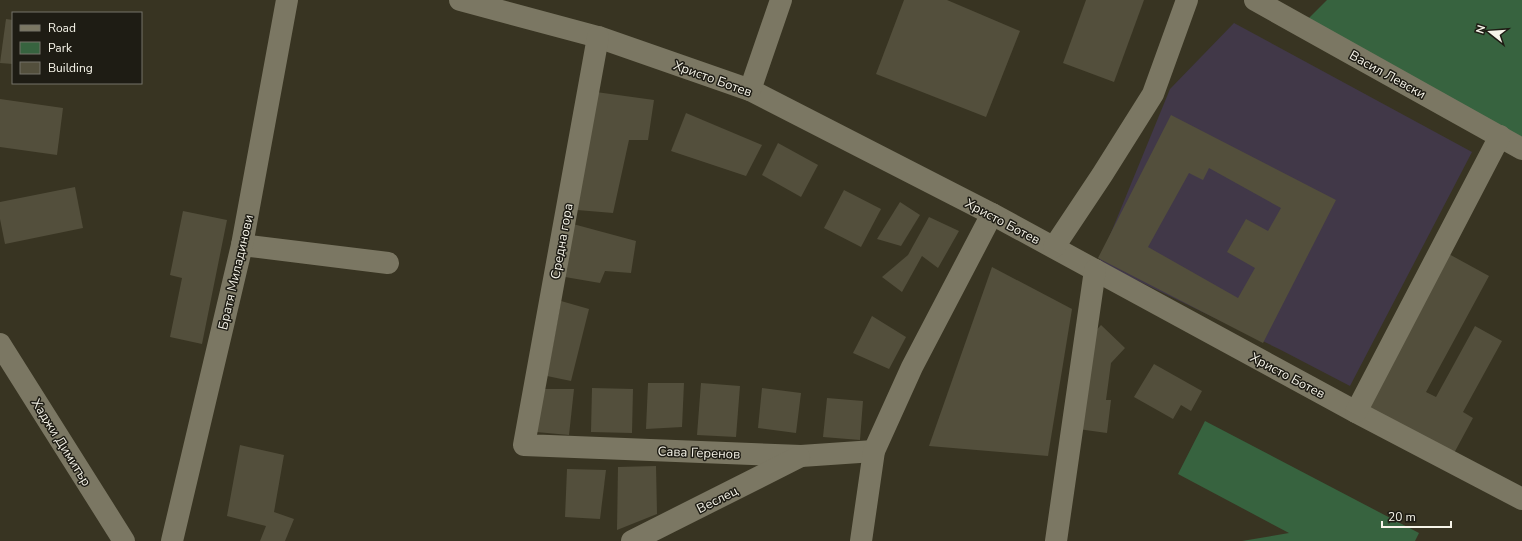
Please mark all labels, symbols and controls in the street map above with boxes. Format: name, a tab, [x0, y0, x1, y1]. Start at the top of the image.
legend	[12, 12, 142, 84]
north arrow	[1470, 12, 1510, 52]
text: Road	[48, 20, 76, 36]
text: N	[1473, 23, 1489, 35]
text: Park	[48, 40, 73, 56]
street label: Васил Левски	[1346, 46, 1429, 103]
street label: Христо Ботев	[671, 56, 754, 101]
text: Building	[48, 60, 93, 76]
street label: Христо Ботев	[962, 195, 1043, 249]
street label: Средна гора	[546, 202, 578, 281]
street label: Братя Миладинови	[214, 213, 258, 332]
street label: Христо Ботев	[1247, 349, 1328, 403]
street label: Хаджи Димитър	[27, 395, 95, 490]
street label: Сава Геренов	[657, 443, 740, 463]
street label: Веслец	[694, 482, 741, 518]
scale bar	[1382, 503, 1451, 529]
text: 20 m	[1388, 509, 1416, 525]

